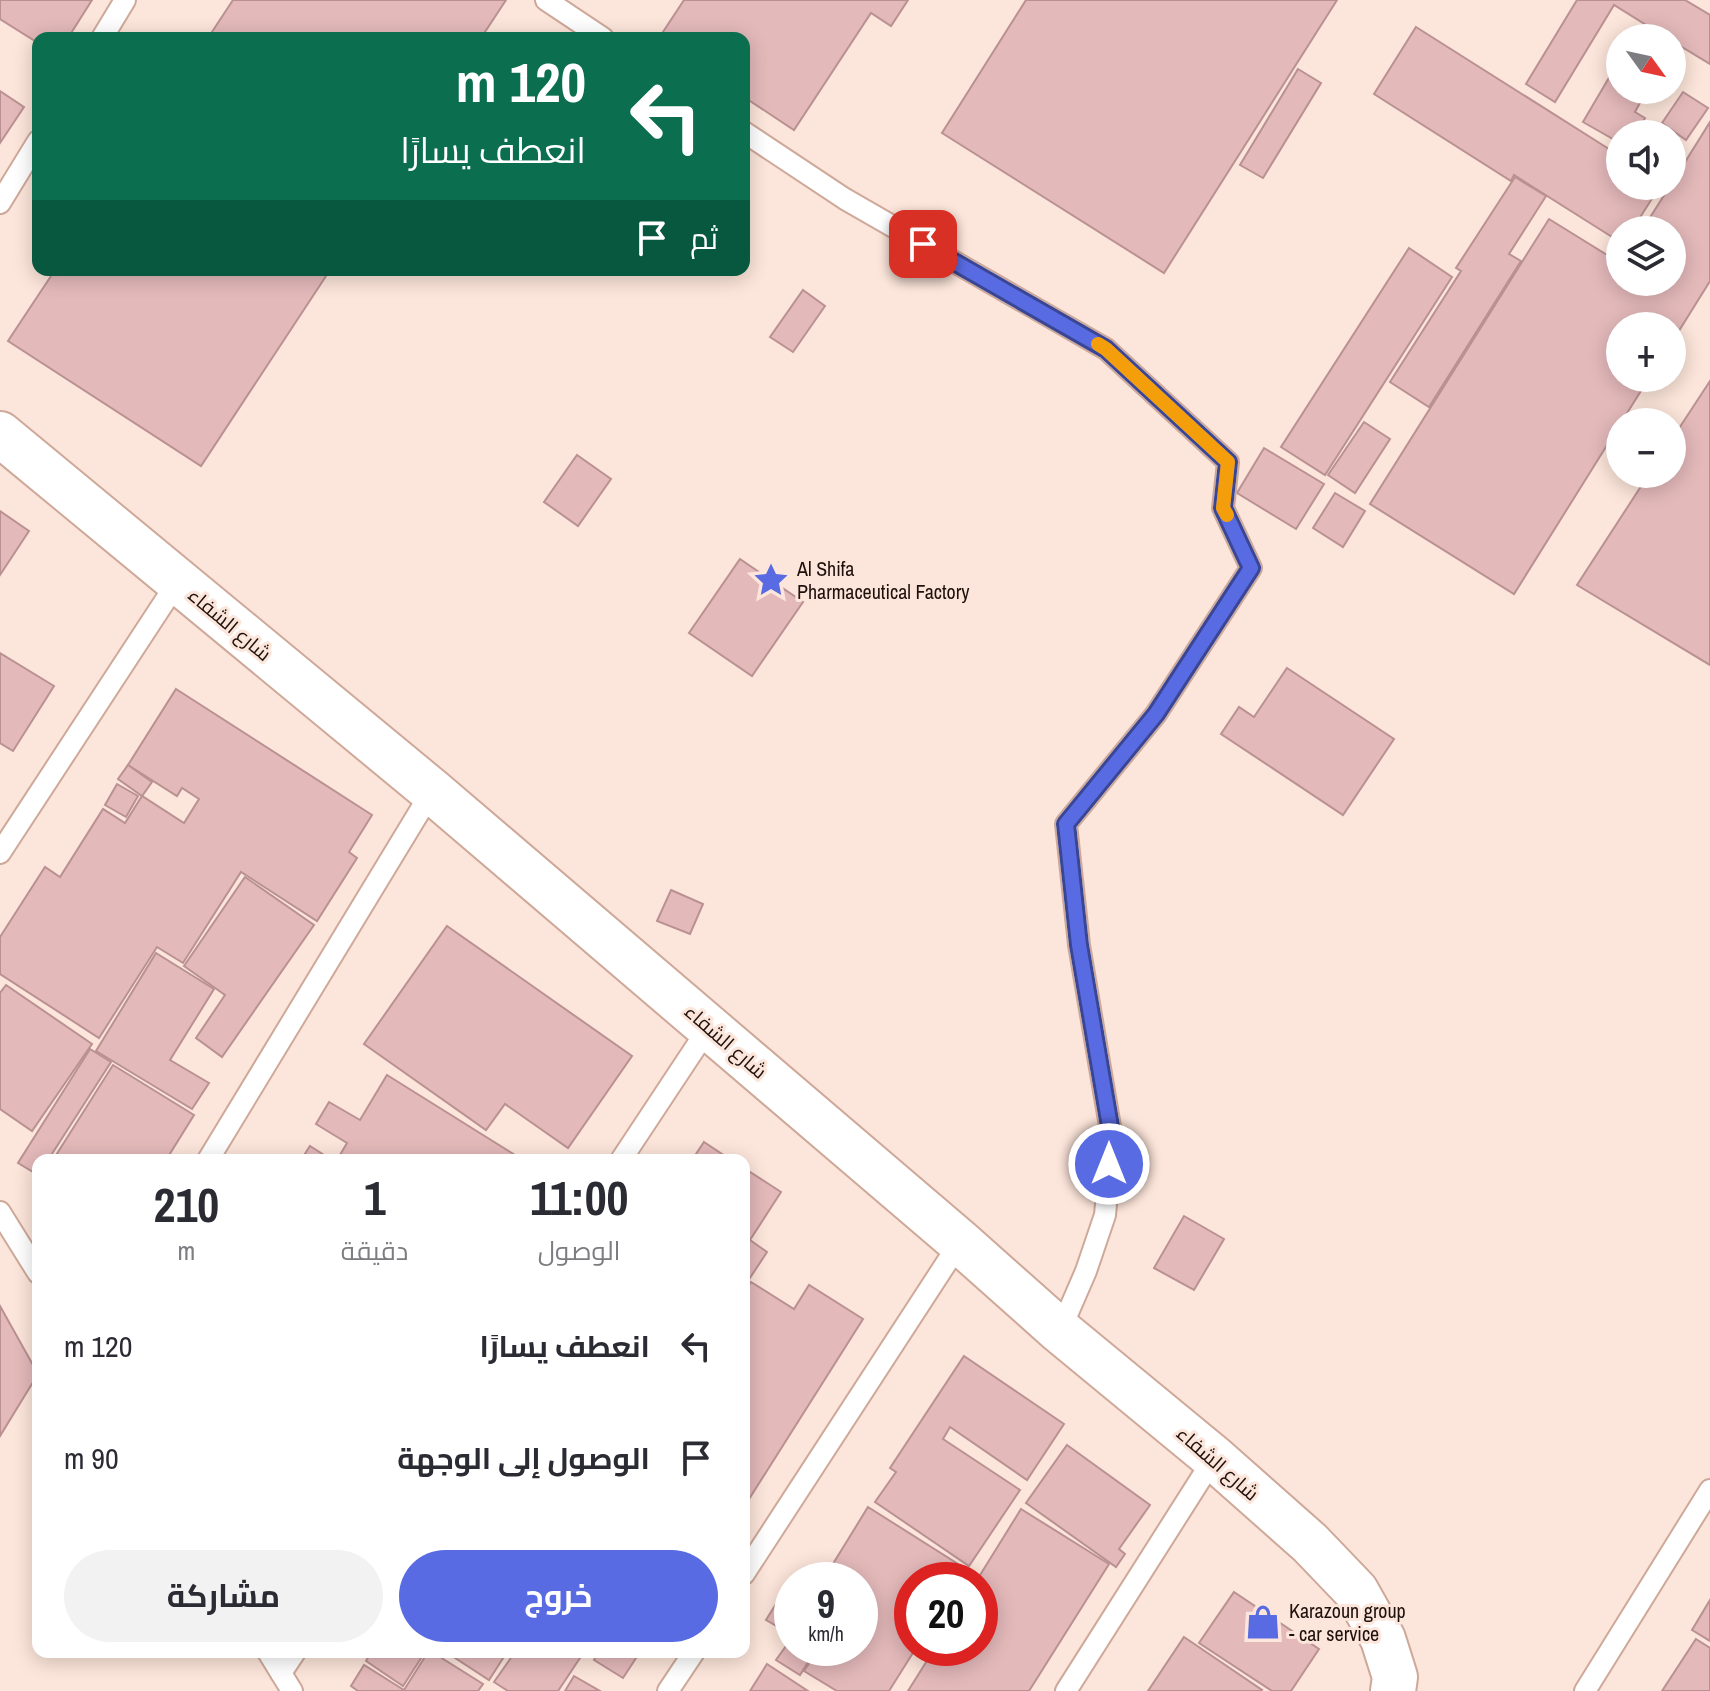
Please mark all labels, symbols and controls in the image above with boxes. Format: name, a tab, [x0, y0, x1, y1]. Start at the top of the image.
north arrow	[1606, 24, 1686, 104]
map controls	[1606, 24, 1686, 488]
text: 120 m	[456, 44, 586, 119]
icon: left	[614, 64, 718, 168]
button: sound	[1606, 120, 1686, 200]
text: انعطف يسارًا	[400, 126, 586, 174]
pin	[889, 210, 957, 278]
icon: arrive	[630, 216, 674, 260]
button: layers	[1606, 216, 1686, 296]
text: ثم	[690, 218, 718, 258]
icon: arrive	[901, 222, 945, 266]
button: +	[1606, 312, 1686, 392]
button: −	[1606, 408, 1686, 488]
place label: Al Shifa Pharmaceutical Factory	[796, 555, 970, 605]
place icon: Al Shifa Pharmaceutical Factory	[752, 561, 790, 599]
street label: شارع الشفاء	[182, 581, 277, 668]
street label: شارع الشفاء	[678, 998, 773, 1085]
position arrow	[1067, 1122, 1151, 1206]
text: 1	[364, 1165, 386, 1230]
text: 11:00	[530, 1165, 628, 1230]
text: 210	[154, 1172, 219, 1237]
text: m	[178, 1233, 195, 1268]
text: دقيقة	[341, 1233, 408, 1268]
text: الوصول	[538, 1233, 621, 1268]
icon: left	[674, 1324, 718, 1368]
text: 120 m	[64, 1326, 132, 1366]
text: انعطف يسارًا	[480, 1326, 650, 1366]
street label: شارع الشفاء	[1170, 1420, 1265, 1507]
icon: arrive	[674, 1436, 718, 1480]
text: 90 m	[64, 1438, 119, 1478]
text: الوصول إلى الوجهة	[397, 1438, 650, 1478]
button: مشاركة	[64, 1550, 383, 1642]
button: خروج	[399, 1550, 718, 1642]
speed limit sign: 20	[894, 1562, 998, 1666]
text: 9	[817, 1577, 835, 1630]
place label: Karazoun group - car service	[1289, 1597, 1406, 1647]
shop icon: Karazoun group - car service	[1244, 1603, 1282, 1641]
text: km/h	[808, 1620, 844, 1647]

